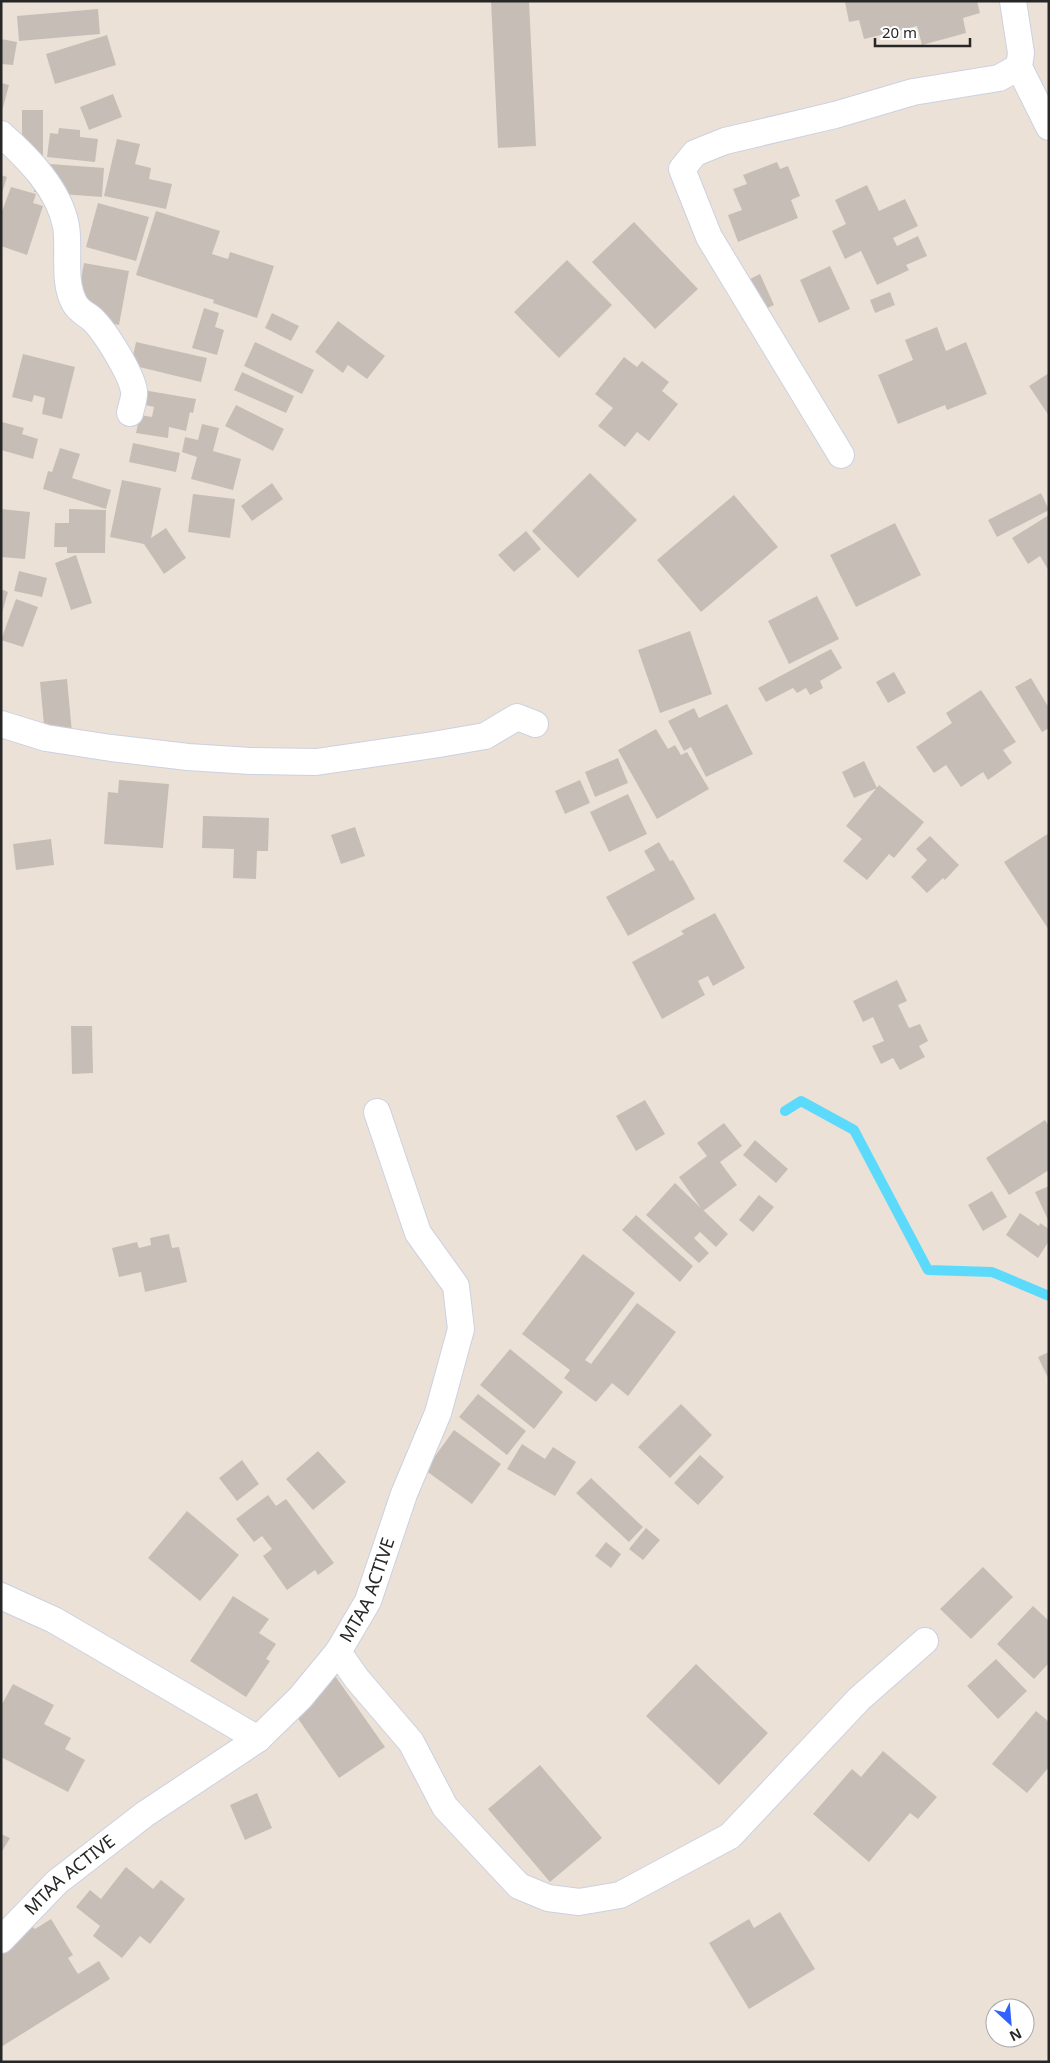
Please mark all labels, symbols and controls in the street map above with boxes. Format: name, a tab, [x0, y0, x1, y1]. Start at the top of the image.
scale bar	[875, 15, 970, 47]
text: 20 m	[882, 22, 917, 42]
street label: MTAA ACTIVE	[333, 1534, 400, 1646]
street label: MTAA ACTIVE	[19, 1829, 120, 1920]
north arrow	[985, 1998, 1035, 2048]
text: N	[1007, 2024, 1025, 2046]

